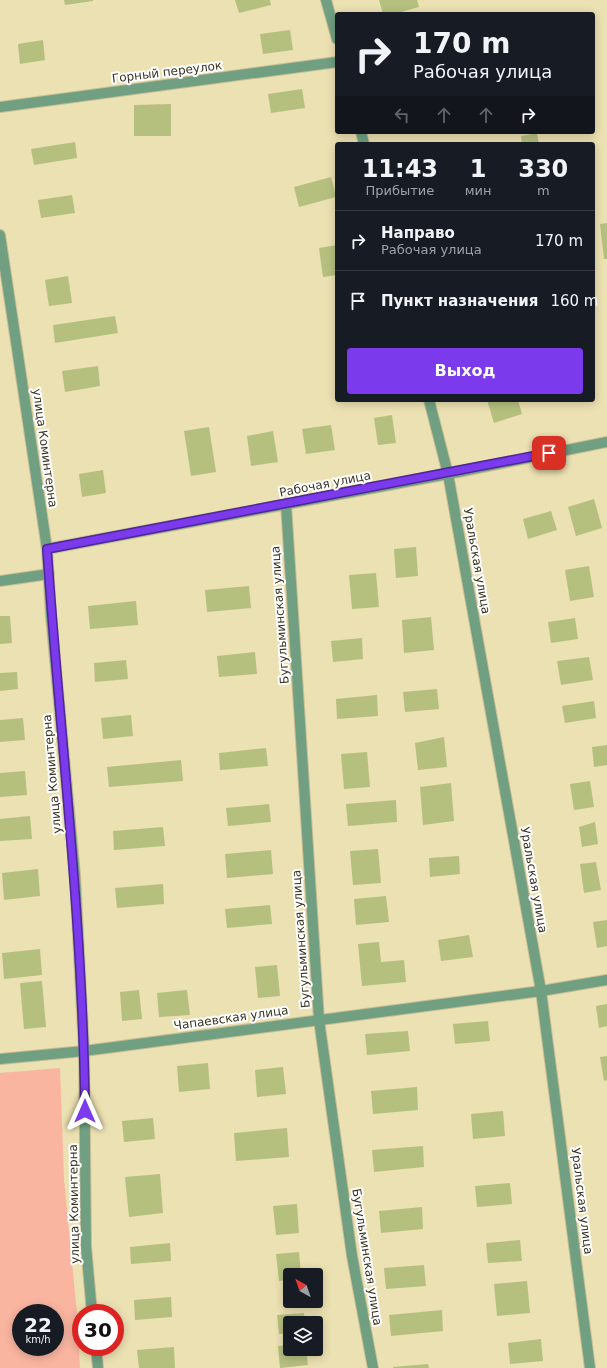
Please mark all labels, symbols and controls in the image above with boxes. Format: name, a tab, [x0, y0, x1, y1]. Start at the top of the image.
text: 170 m	[413, 27, 510, 60]
icon: right	[347, 28, 399, 80]
street label: Горный переулок	[111, 58, 223, 86]
text: Рабочая улица	[413, 61, 552, 82]
icon: left	[391, 104, 413, 126]
icon: ahead	[433, 104, 455, 126]
icon: ahead	[475, 104, 497, 126]
icon: right	[517, 104, 539, 126]
text: 11:43	[362, 155, 438, 183]
text: 1	[470, 155, 486, 183]
text: 330	[518, 155, 568, 183]
text: Прибытие	[365, 183, 434, 198]
text: мин	[465, 183, 492, 198]
text: m	[537, 183, 550, 198]
text: Направо	[381, 224, 455, 242]
icon: right	[347, 230, 369, 252]
text: 170 m	[535, 232, 583, 250]
text: Рабочая улица	[381, 242, 482, 257]
icon: arrive	[347, 290, 369, 312]
text: Пункт назначения	[381, 292, 538, 310]
text: 160 m	[550, 292, 598, 310]
button: Выход	[347, 348, 583, 394]
street label: улица Коминтерна	[30, 388, 60, 508]
pin	[532, 436, 566, 470]
icon: arrive	[538, 442, 560, 464]
street label: Рабочая улица	[278, 468, 372, 500]
street label: Уральская улица	[461, 507, 493, 615]
street label: Бугульминская улица	[268, 545, 292, 685]
street label: улица Коминтерна	[40, 714, 64, 834]
street label: Уральская улица	[518, 826, 550, 934]
street label: Бугульминская улица	[289, 869, 313, 1009]
street label: Чапаевская улица	[173, 1003, 289, 1033]
position arrow	[64, 1090, 106, 1132]
street label: улица Коминтерна	[66, 1144, 82, 1264]
street label: Уральская улица	[569, 1147, 595, 1255]
street label: Бугульминская улица	[349, 1187, 385, 1327]
north arrow	[283, 1268, 323, 1308]
map controls	[283, 1268, 323, 1356]
speed limit sign: 30	[72, 1304, 124, 1356]
text: 22	[24, 1313, 52, 1337]
button: layers	[283, 1316, 323, 1356]
text: km/h	[25, 1334, 51, 1345]

